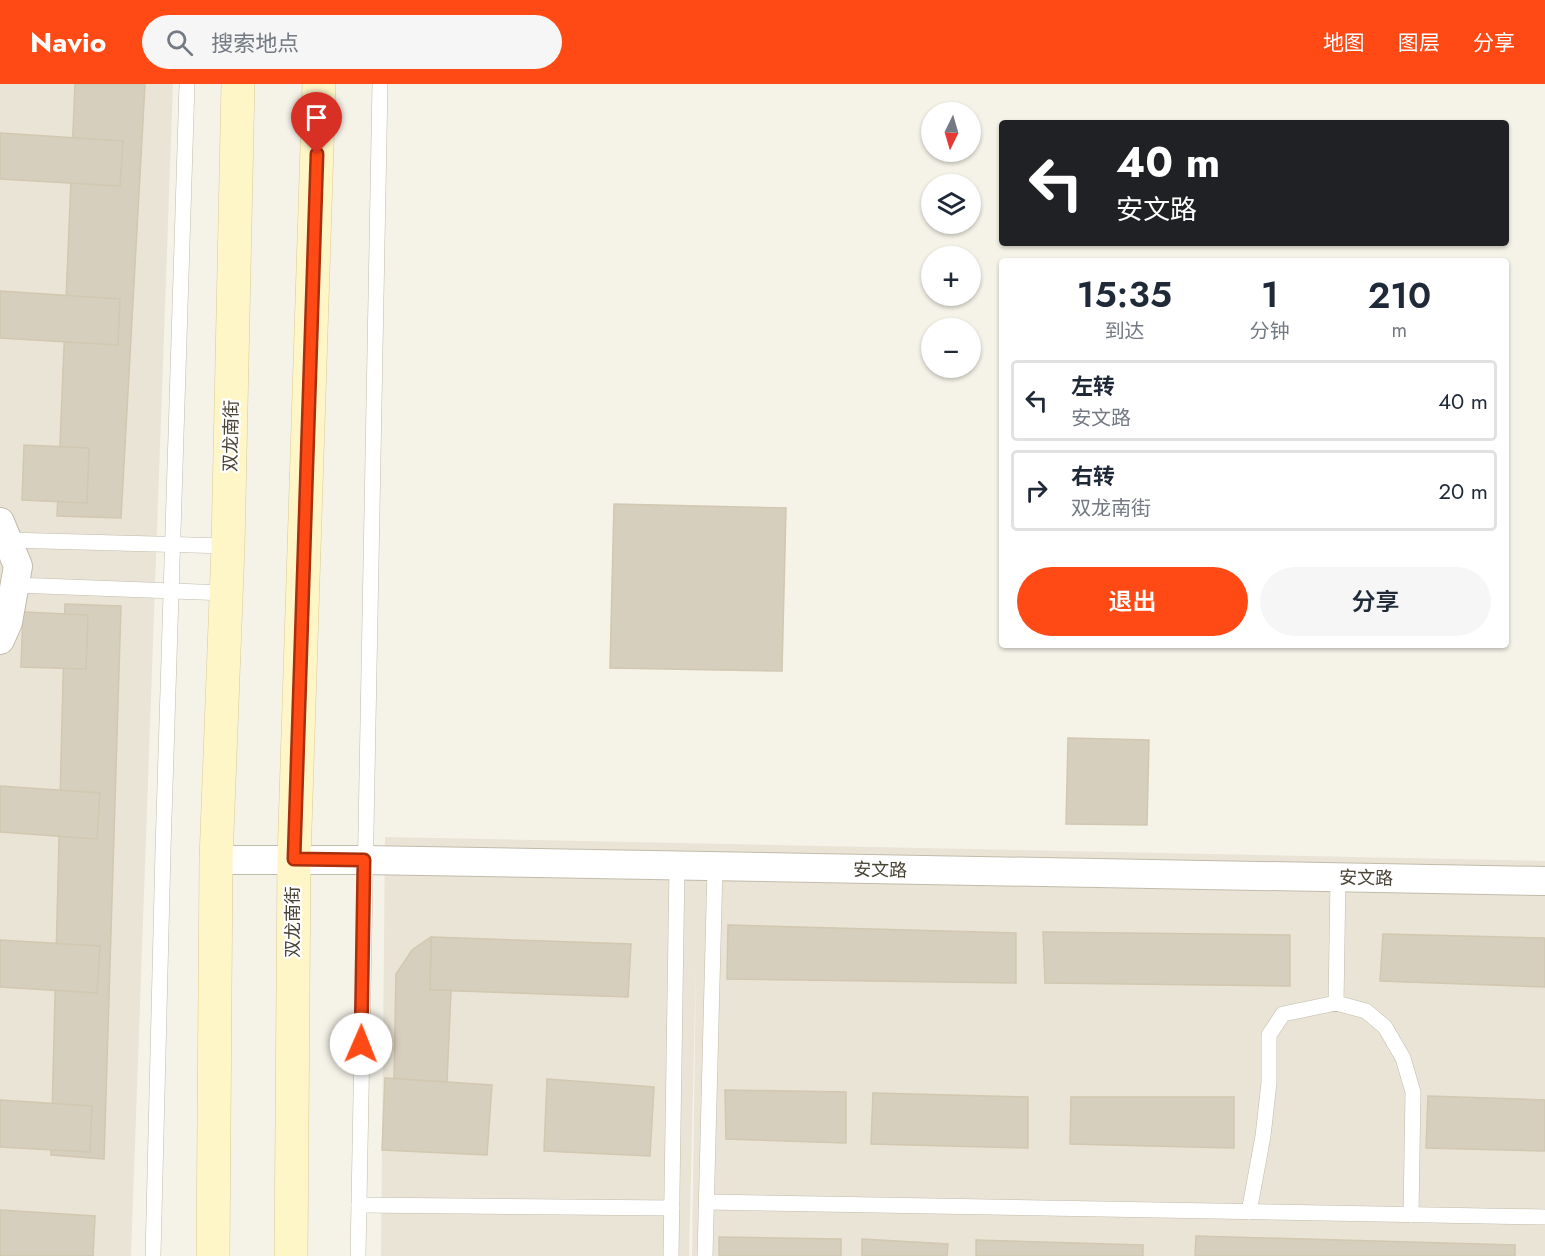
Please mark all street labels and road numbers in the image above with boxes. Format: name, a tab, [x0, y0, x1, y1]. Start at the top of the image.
street label: 双龙南街	[217, 400, 245, 472]
street label: 安文路	[853, 857, 907, 883]
street label: 安文路	[1339, 865, 1393, 891]
street label: 双龙南街	[280, 886, 306, 958]

